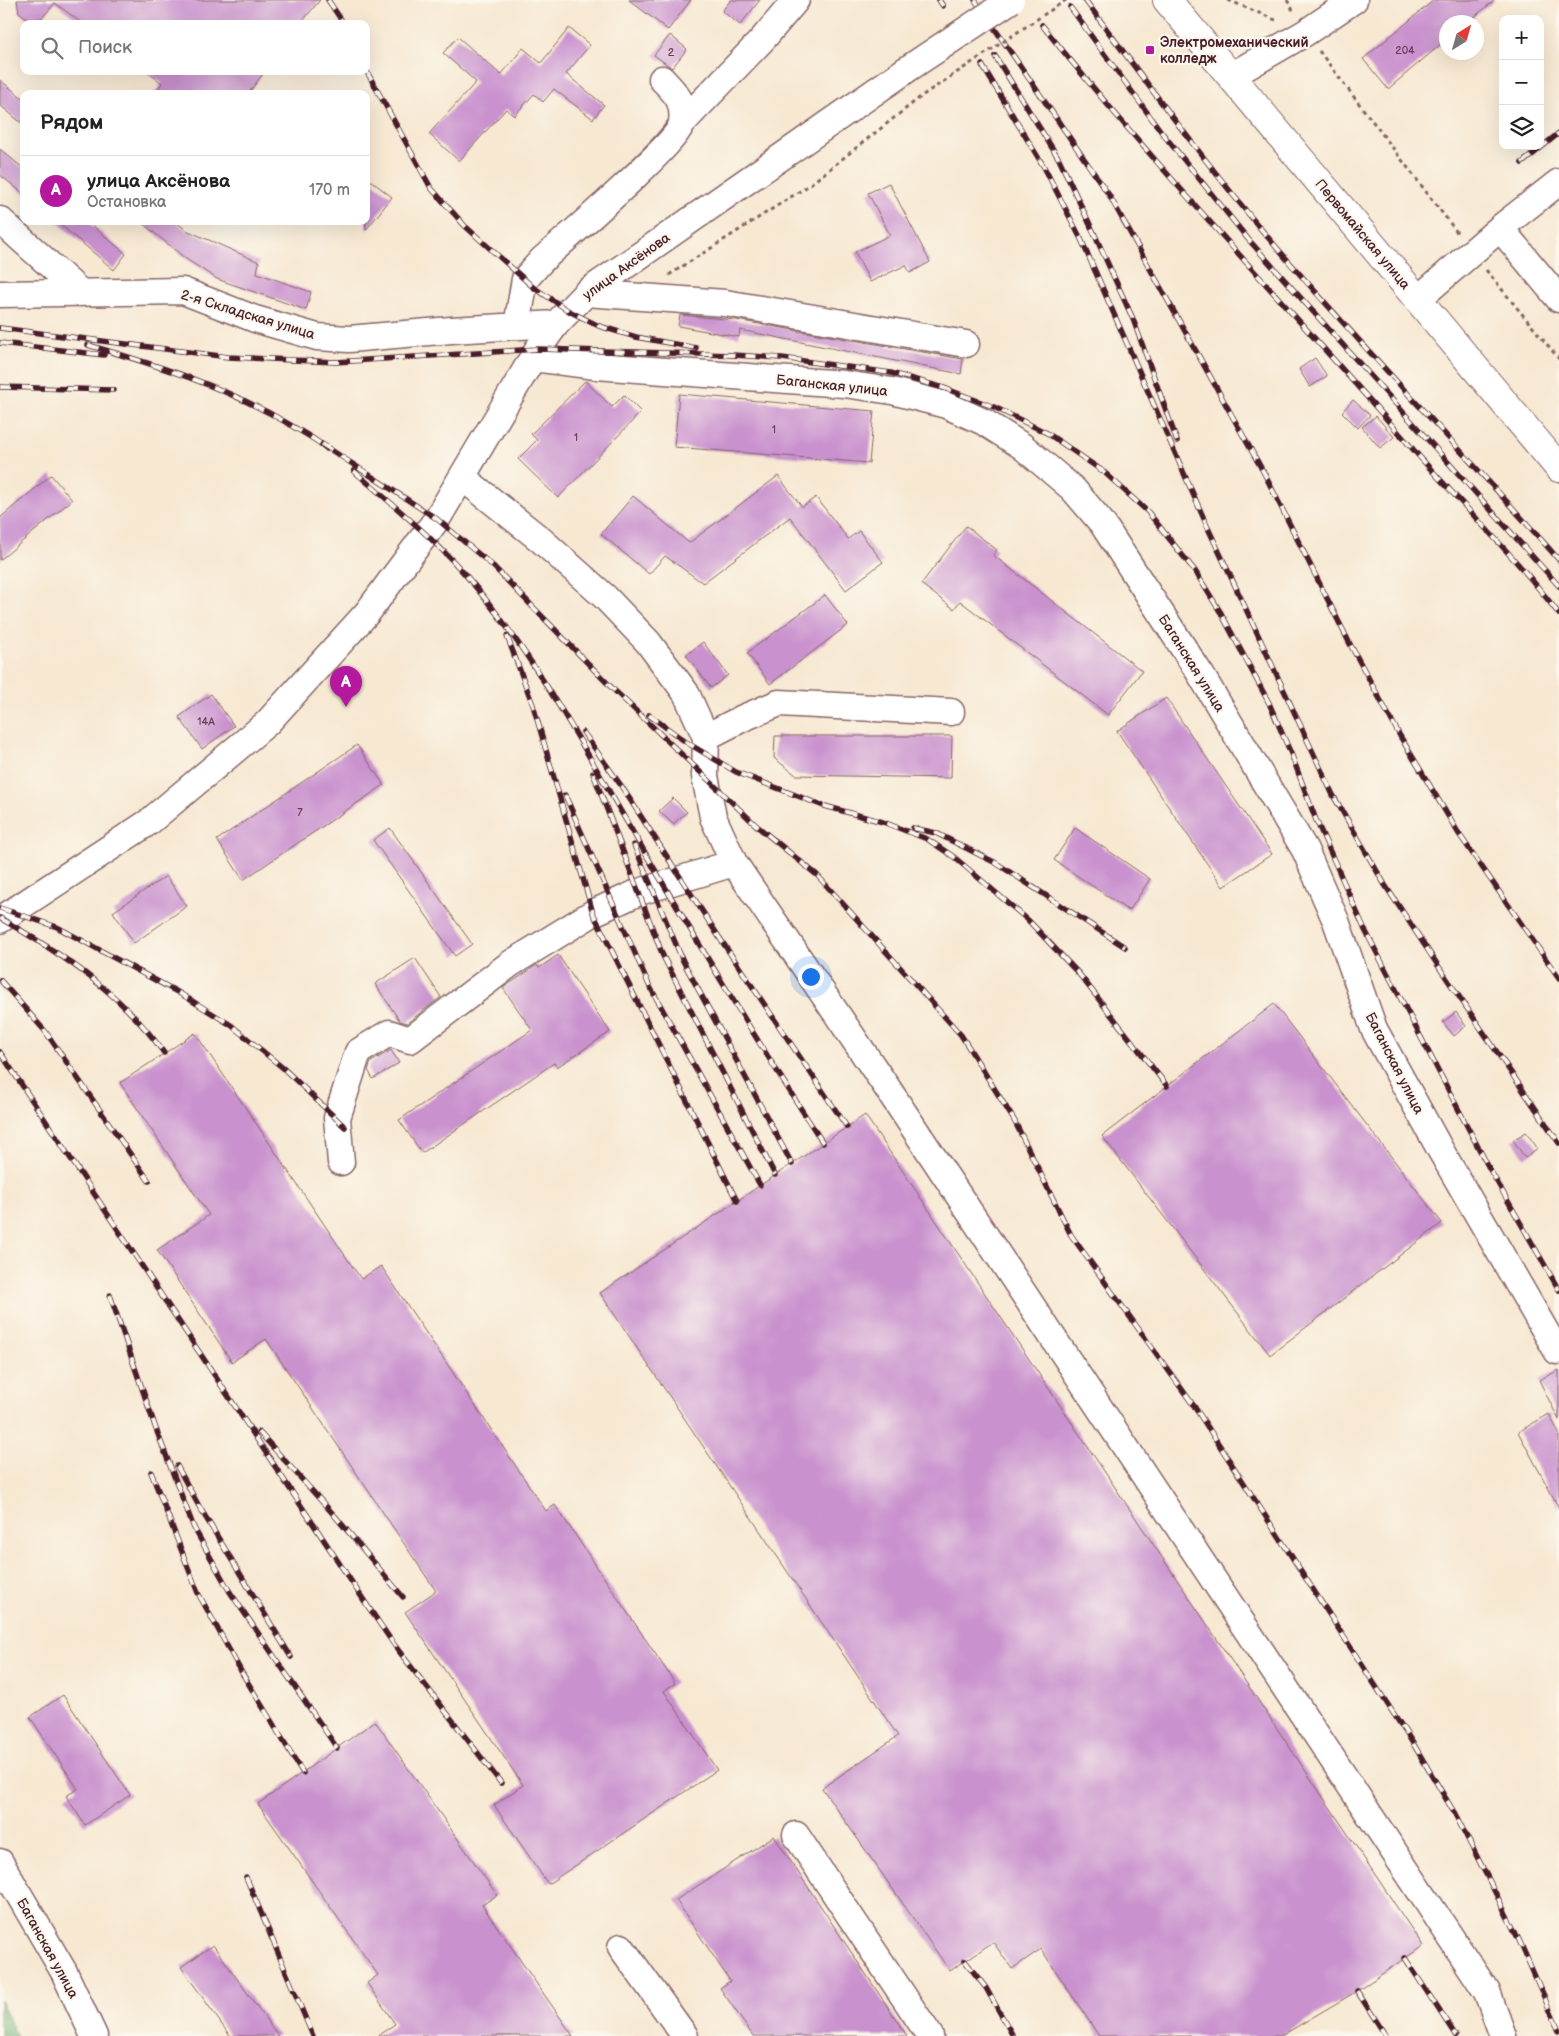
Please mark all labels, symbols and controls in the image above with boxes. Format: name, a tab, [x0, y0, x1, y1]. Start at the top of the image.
north arrow	[1439, 15, 1484, 60]
map controls	[1499, 15, 1544, 150]
button: +	[1499, 15, 1544, 60]
search box	[20, 20, 370, 75]
icon: search	[38, 34, 66, 62]
place label: Электромеханический колледж	[1160, 34, 1309, 67]
text: Поиск	[78, 36, 132, 59]
marker: Электромеханический колледж	[1144, 44, 1156, 56]
house number: 204	[1395, 44, 1415, 57]
house number: 2	[668, 46, 675, 59]
button: −	[1499, 60, 1544, 105]
button: layers	[1499, 105, 1544, 150]
text: Рядом	[40, 110, 103, 135]
text: улица Аксёнова	[87, 170, 230, 193]
street label: Первомайская улица	[1311, 176, 1414, 294]
text: A	[51, 181, 61, 200]
text: 170 m	[309, 181, 350, 200]
text: Остановка	[87, 193, 166, 212]
street label: улица Аксёнова	[579, 229, 674, 304]
street label: 2-я Складская улица	[179, 286, 318, 343]
street label: Баганская улица	[775, 371, 889, 400]
house number: 1	[772, 423, 776, 436]
house number: 1	[574, 431, 578, 444]
street label: Баганская улица	[1155, 611, 1229, 716]
pin: A	[330, 666, 362, 707]
house number: 14А	[197, 715, 215, 728]
house number: 7	[297, 806, 303, 819]
your location	[798, 964, 824, 990]
street label: Баганская улица	[1362, 1009, 1428, 1118]
street label: Баганская улица	[13, 1895, 82, 2002]

